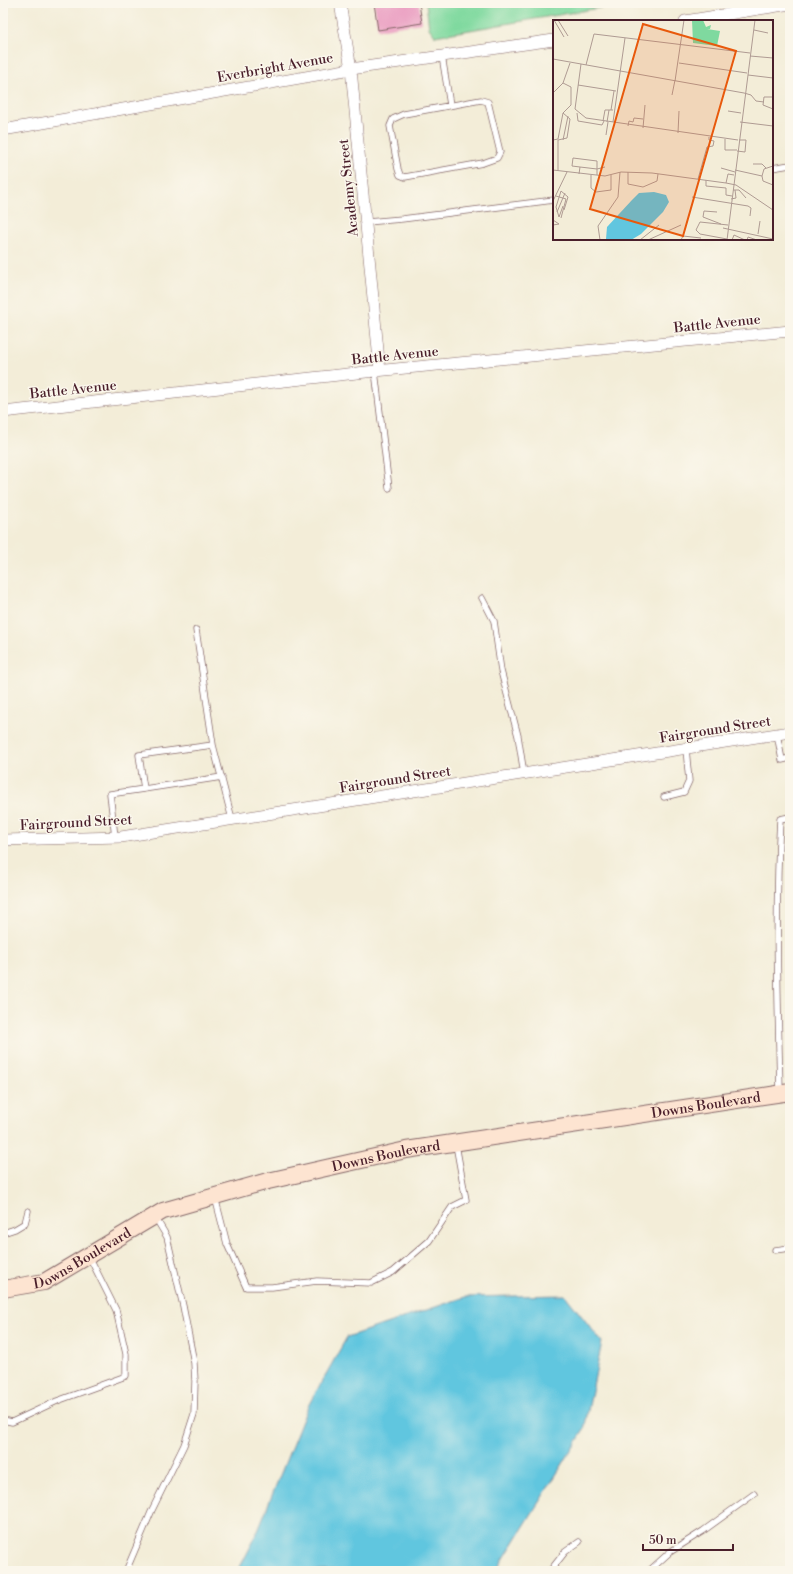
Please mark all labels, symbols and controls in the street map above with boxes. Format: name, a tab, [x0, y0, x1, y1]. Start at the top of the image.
inset map	[553, 20, 773, 240]
street label: Everbright Avenue	[216, 49, 335, 87]
street label: Academy Street	[335, 138, 363, 239]
street label: Battle Avenue	[672, 310, 761, 338]
street label: Battle Avenue	[350, 342, 439, 370]
street label: Battle Avenue	[28, 376, 117, 404]
street label: Fairground Street	[658, 712, 772, 748]
street label: Fairground Street	[338, 762, 452, 798]
street label: Fairground Street	[19, 811, 133, 835]
street label: Downs Boulevard	[650, 1089, 762, 1123]
street label: Downs Boulevard	[330, 1137, 442, 1176]
street label: Downs Boulevard	[32, 1224, 135, 1294]
scale bar	[643, 1526, 733, 1552]
text: 50 m	[649, 1533, 677, 1548]

